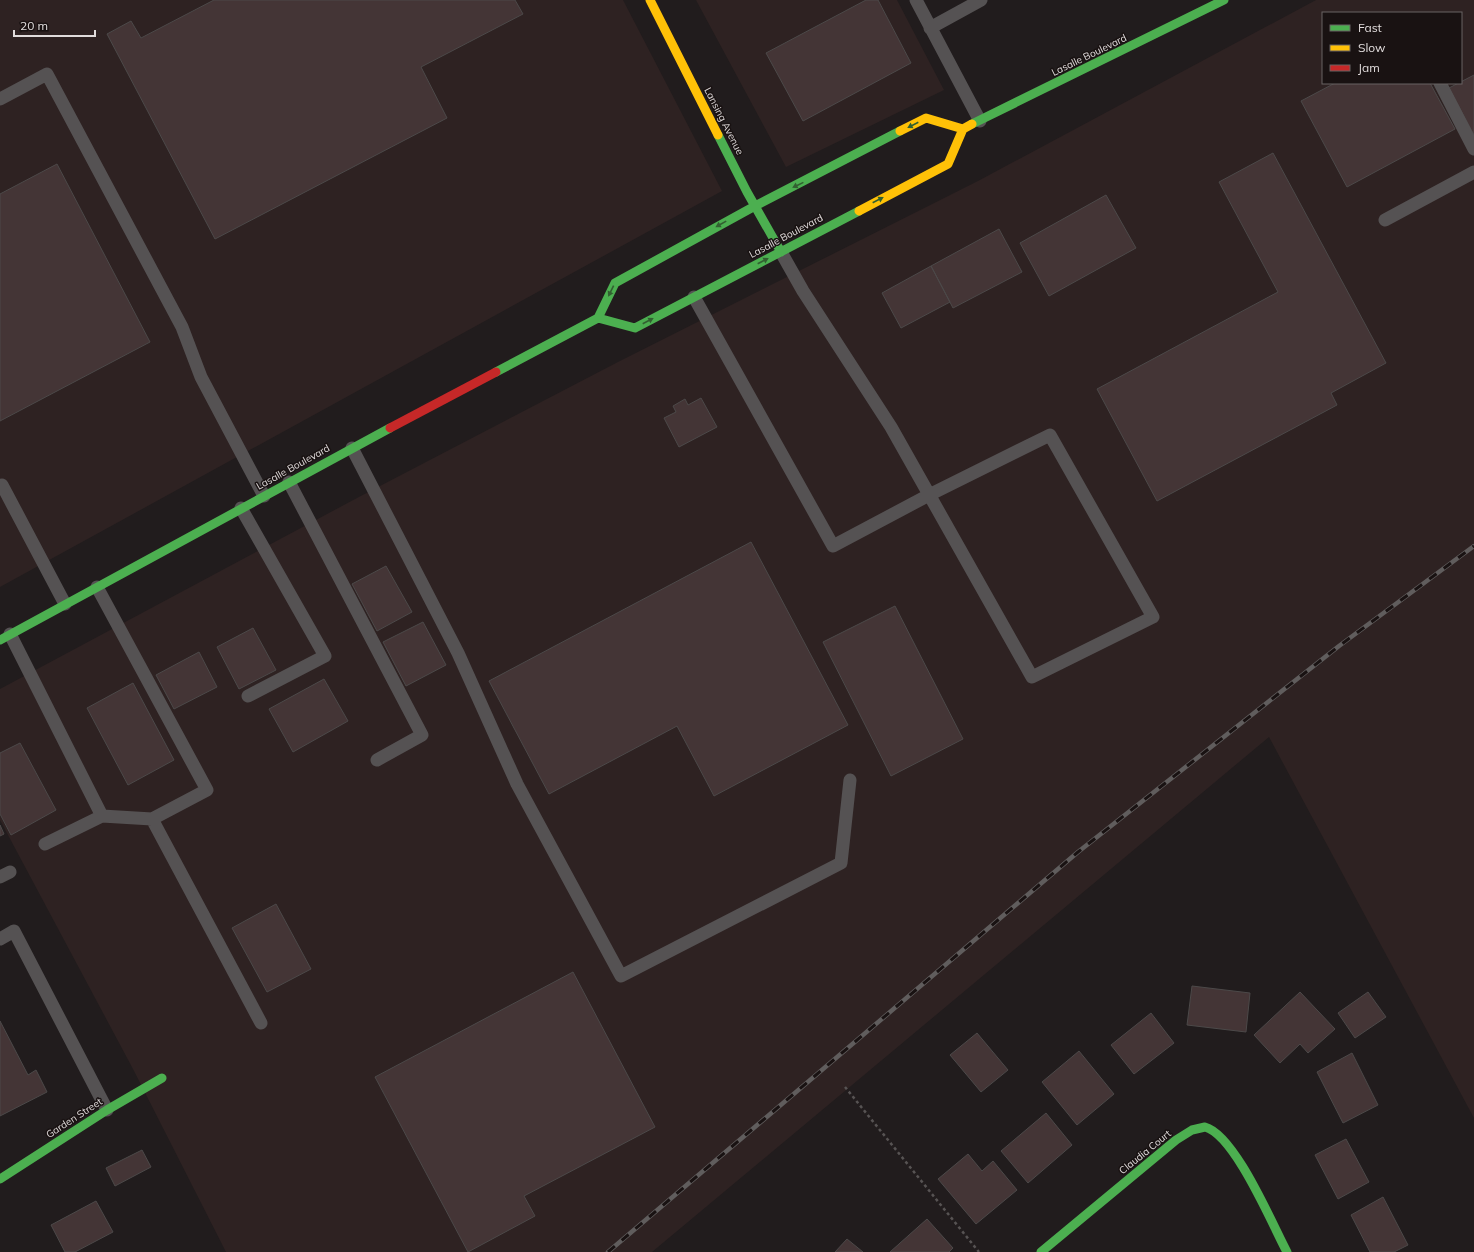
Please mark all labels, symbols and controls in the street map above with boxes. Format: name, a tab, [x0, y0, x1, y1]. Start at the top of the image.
scale bar	[14, 12, 95, 38]
legend	[1322, 12, 1462, 84]
text: 20 m	[20, 18, 48, 33]
text: Fast	[1358, 20, 1382, 35]
street label: Lasalle Boulevard	[1049, 31, 1129, 79]
text: Slow	[1358, 40, 1386, 55]
text: Jam	[1358, 60, 1380, 75]
street label: Lansing Avenue	[701, 85, 747, 157]
one-way arrow	[907, 122, 919, 128]
one-way arrow	[792, 182, 803, 188]
one-way arrow	[872, 197, 884, 203]
street label: Lasalle Boulevard	[747, 211, 825, 261]
one-way arrow	[715, 221, 727, 228]
one-way arrow	[758, 257, 769, 264]
one-way arrow	[608, 285, 614, 297]
one-way arrow	[642, 318, 654, 324]
street label: Lasalle Boulevard	[254, 441, 332, 493]
street label: Garden Street	[43, 1095, 105, 1141]
street label: Claudia Court	[1116, 1127, 1174, 1177]

